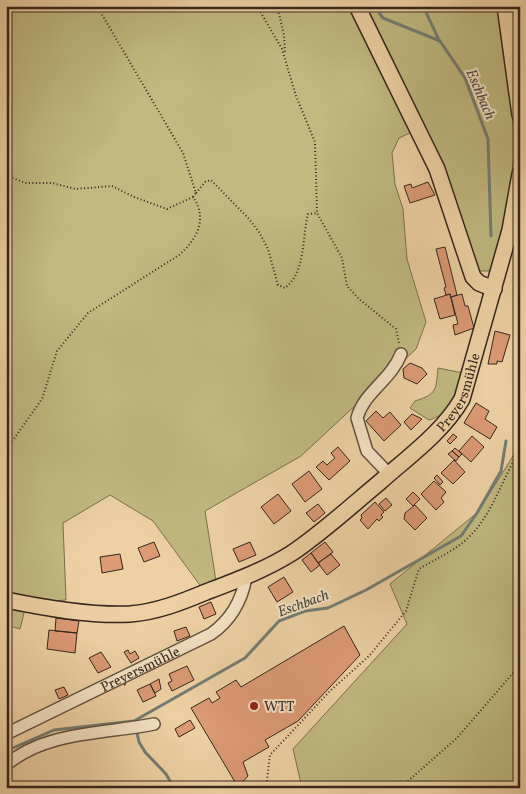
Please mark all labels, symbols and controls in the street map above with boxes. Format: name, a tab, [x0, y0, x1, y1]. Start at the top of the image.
water label: Eschbach	[460, 66, 500, 123]
street label: Preyersmühle	[433, 351, 486, 437]
water label: Eschbach	[275, 585, 332, 623]
street label: Preyersmühle	[98, 642, 184, 697]
place label: WTT	[264, 698, 294, 717]
marker: WTT	[248, 700, 260, 712]

